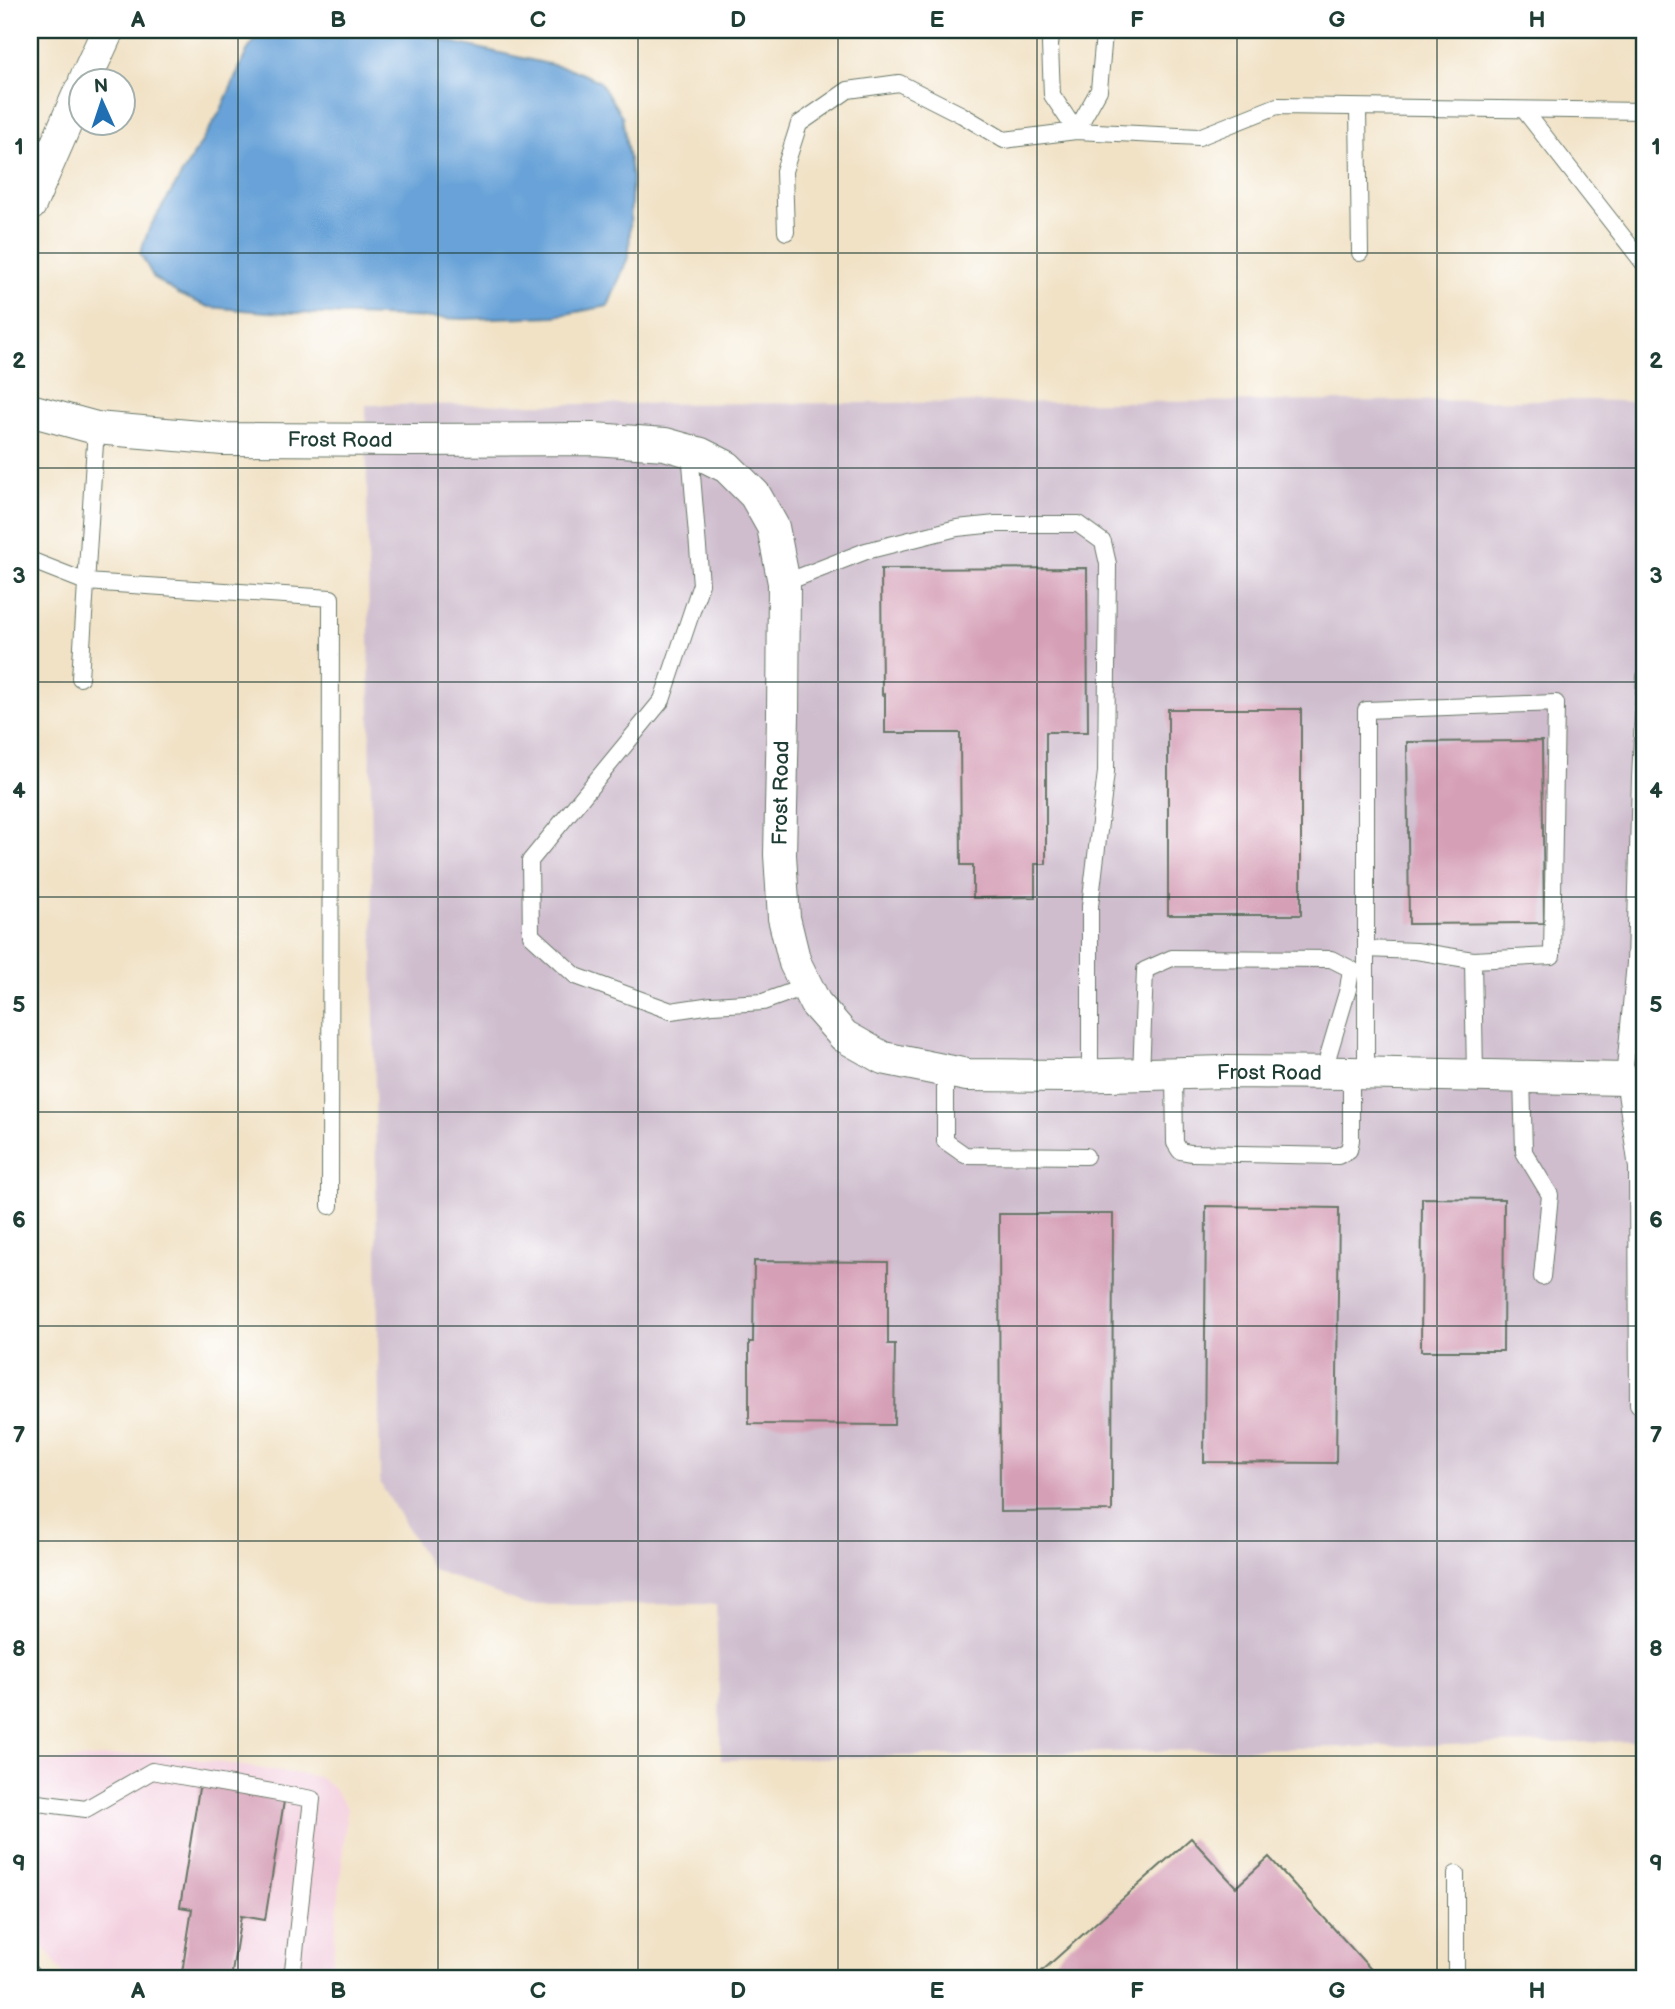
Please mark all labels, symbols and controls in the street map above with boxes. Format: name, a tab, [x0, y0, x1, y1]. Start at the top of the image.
text: A	[130, 6, 146, 34]
text: B	[330, 6, 346, 34]
text: C	[530, 6, 546, 34]
text: D	[730, 6, 746, 34]
text: E	[930, 6, 945, 34]
text: F	[1130, 6, 1144, 34]
text: G	[1329, 6, 1346, 34]
text: H	[1528, 6, 1546, 34]
north arrow	[66, 66, 136, 136]
text: N	[93, 75, 109, 98]
text: 1	[14, 133, 24, 161]
text: 1	[1651, 133, 1661, 161]
text: 2	[12, 347, 26, 375]
text: 2	[1649, 347, 1663, 375]
street label: Frost Road	[288, 427, 393, 452]
text: 3	[12, 562, 26, 590]
text: 3	[1649, 562, 1663, 590]
street label: Frost Road	[768, 740, 794, 846]
text: 4	[12, 777, 26, 805]
text: 4	[1649, 777, 1663, 805]
text: 5	[12, 991, 26, 1019]
text: 5	[1649, 991, 1663, 1019]
street label: Frost Road	[1217, 1059, 1322, 1085]
text: 6	[12, 1206, 26, 1234]
text: 6	[1649, 1206, 1663, 1234]
text: 7	[13, 1421, 26, 1449]
text: 7	[1650, 1421, 1663, 1449]
text: 8	[12, 1635, 26, 1663]
text: 8	[1649, 1635, 1663, 1663]
text: 9	[12, 1850, 26, 1878]
text: 9	[1649, 1850, 1663, 1878]
text: A	[130, 1977, 146, 2005]
text: B	[330, 1977, 346, 2005]
text: C	[530, 1977, 546, 2005]
text: D	[730, 1977, 746, 2005]
text: E	[930, 1977, 945, 2005]
text: F	[1130, 1977, 1144, 2005]
text: G	[1329, 1977, 1346, 2005]
text: H	[1528, 1977, 1546, 2005]

